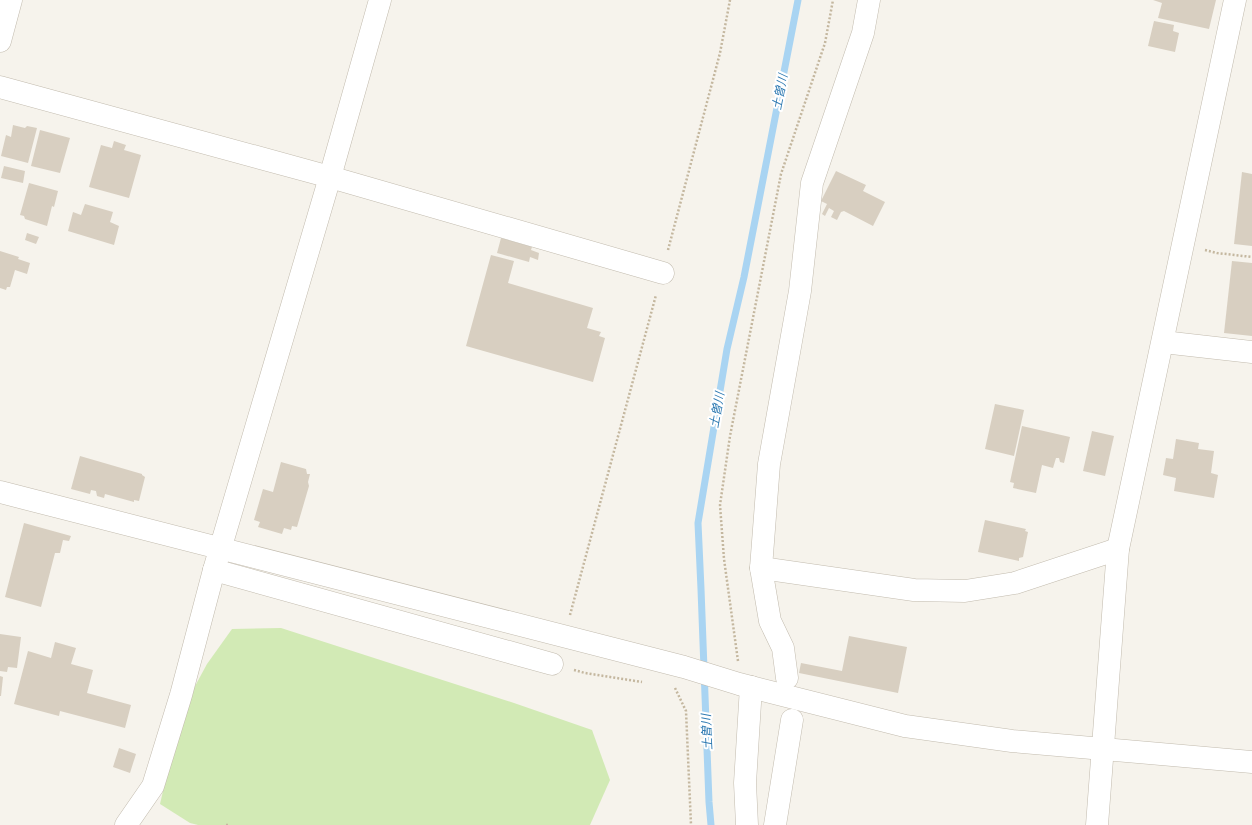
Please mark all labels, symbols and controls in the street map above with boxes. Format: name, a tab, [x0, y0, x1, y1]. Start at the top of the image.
water label: 土曽川	[769, 71, 792, 111]
water label: 土曽川	[706, 389, 728, 429]
water label: 土曽川	[698, 712, 716, 750]

